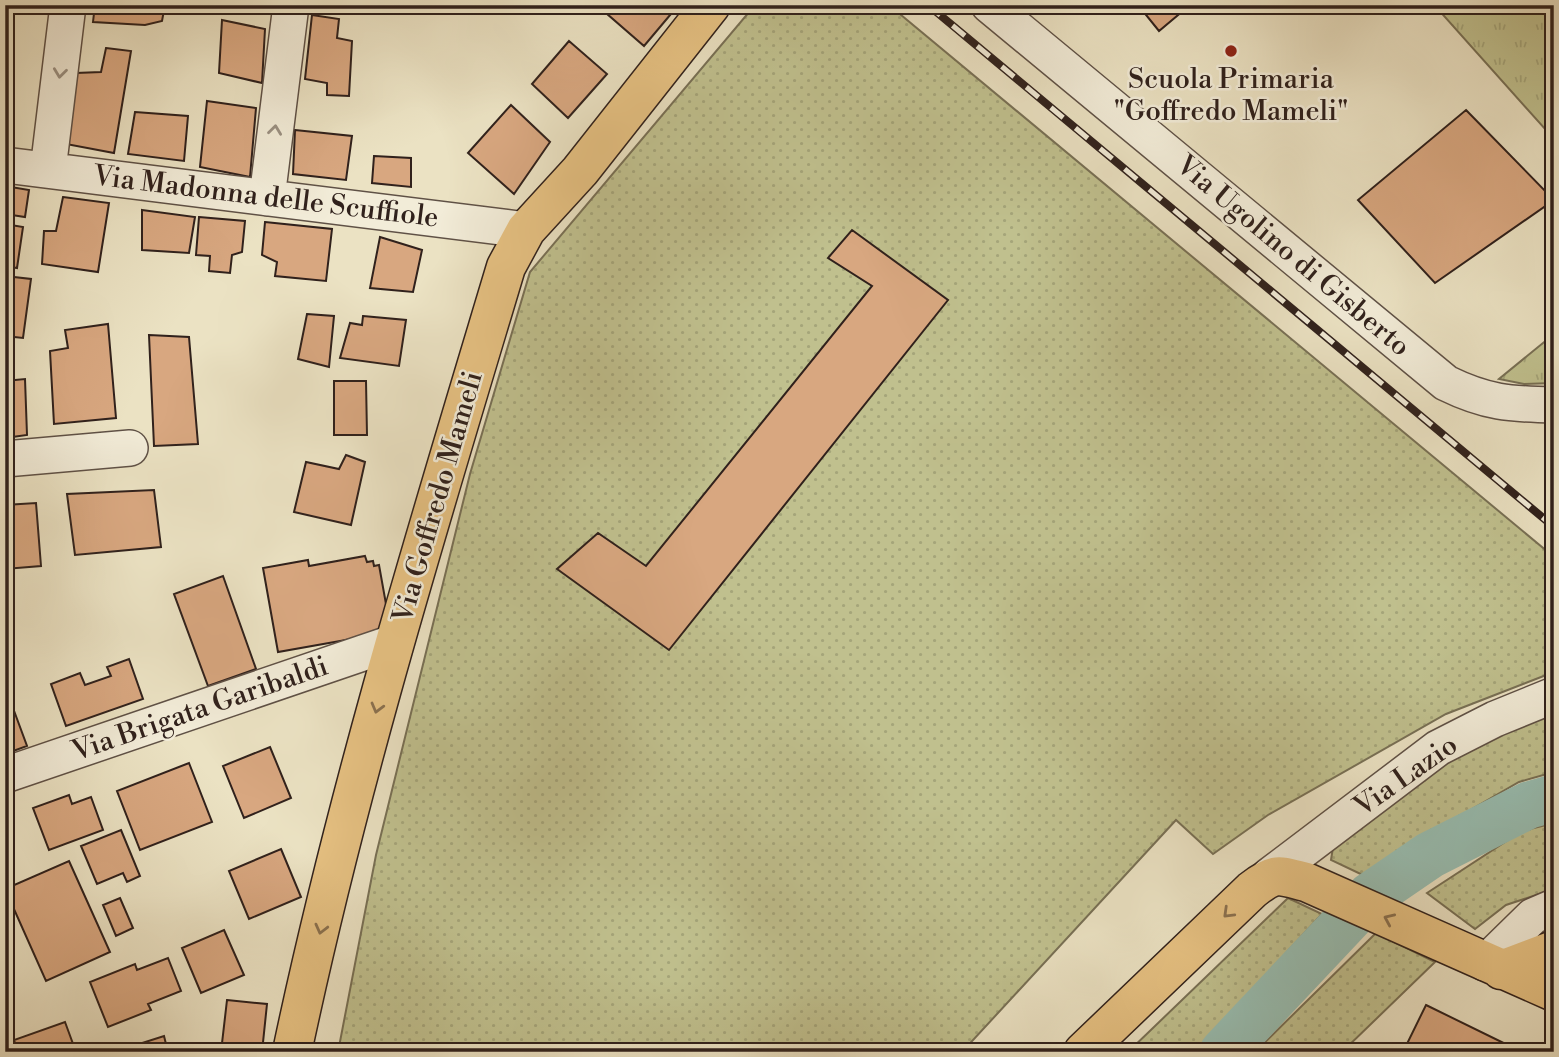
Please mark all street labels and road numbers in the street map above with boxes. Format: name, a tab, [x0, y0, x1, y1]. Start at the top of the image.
street label: Via Ugolino di Gisberto	[1168, 147, 1417, 364]
street label: Via Madonna delle Scuffiole	[90, 158, 441, 236]
street label: Via Goffredo Mameli	[385, 367, 491, 628]
street label: Via Brigata Garibaldi	[66, 649, 333, 770]
street label: Via Lazio	[1347, 728, 1465, 825]

